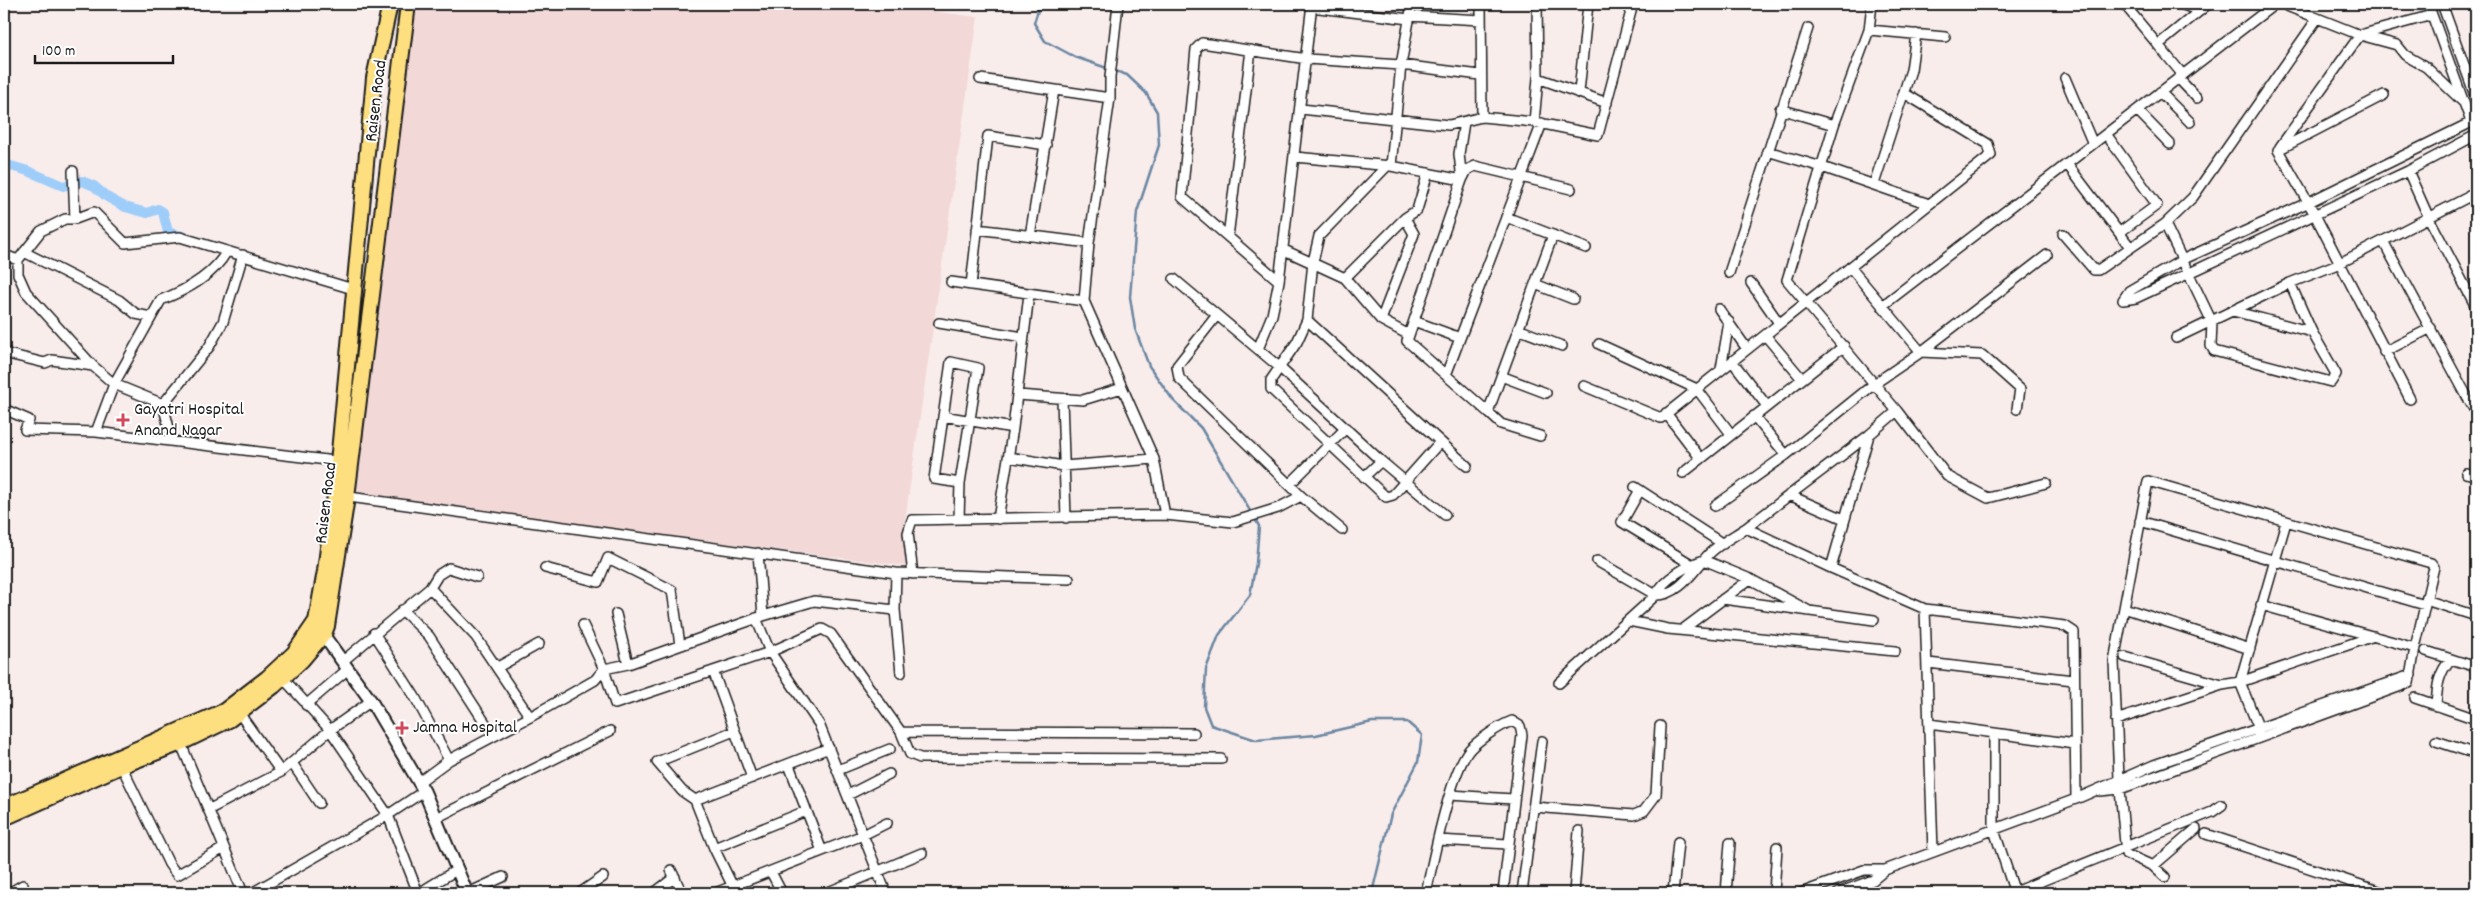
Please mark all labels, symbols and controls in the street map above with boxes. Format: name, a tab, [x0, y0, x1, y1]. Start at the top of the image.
scale bar	[35, 32, 172, 64]
text: 100 m	[42, 41, 75, 63]
street label: Raisen Road	[360, 59, 394, 143]
place label: Gayatri Hospital Anand Nagar	[134, 398, 244, 444]
marker: Gayatri Hospital Anand Nagar	[116, 413, 130, 427]
street label: Raisen Road	[310, 461, 344, 545]
place label: Jamna Hospital	[413, 716, 518, 741]
marker: Jamna Hospital	[395, 721, 409, 735]

